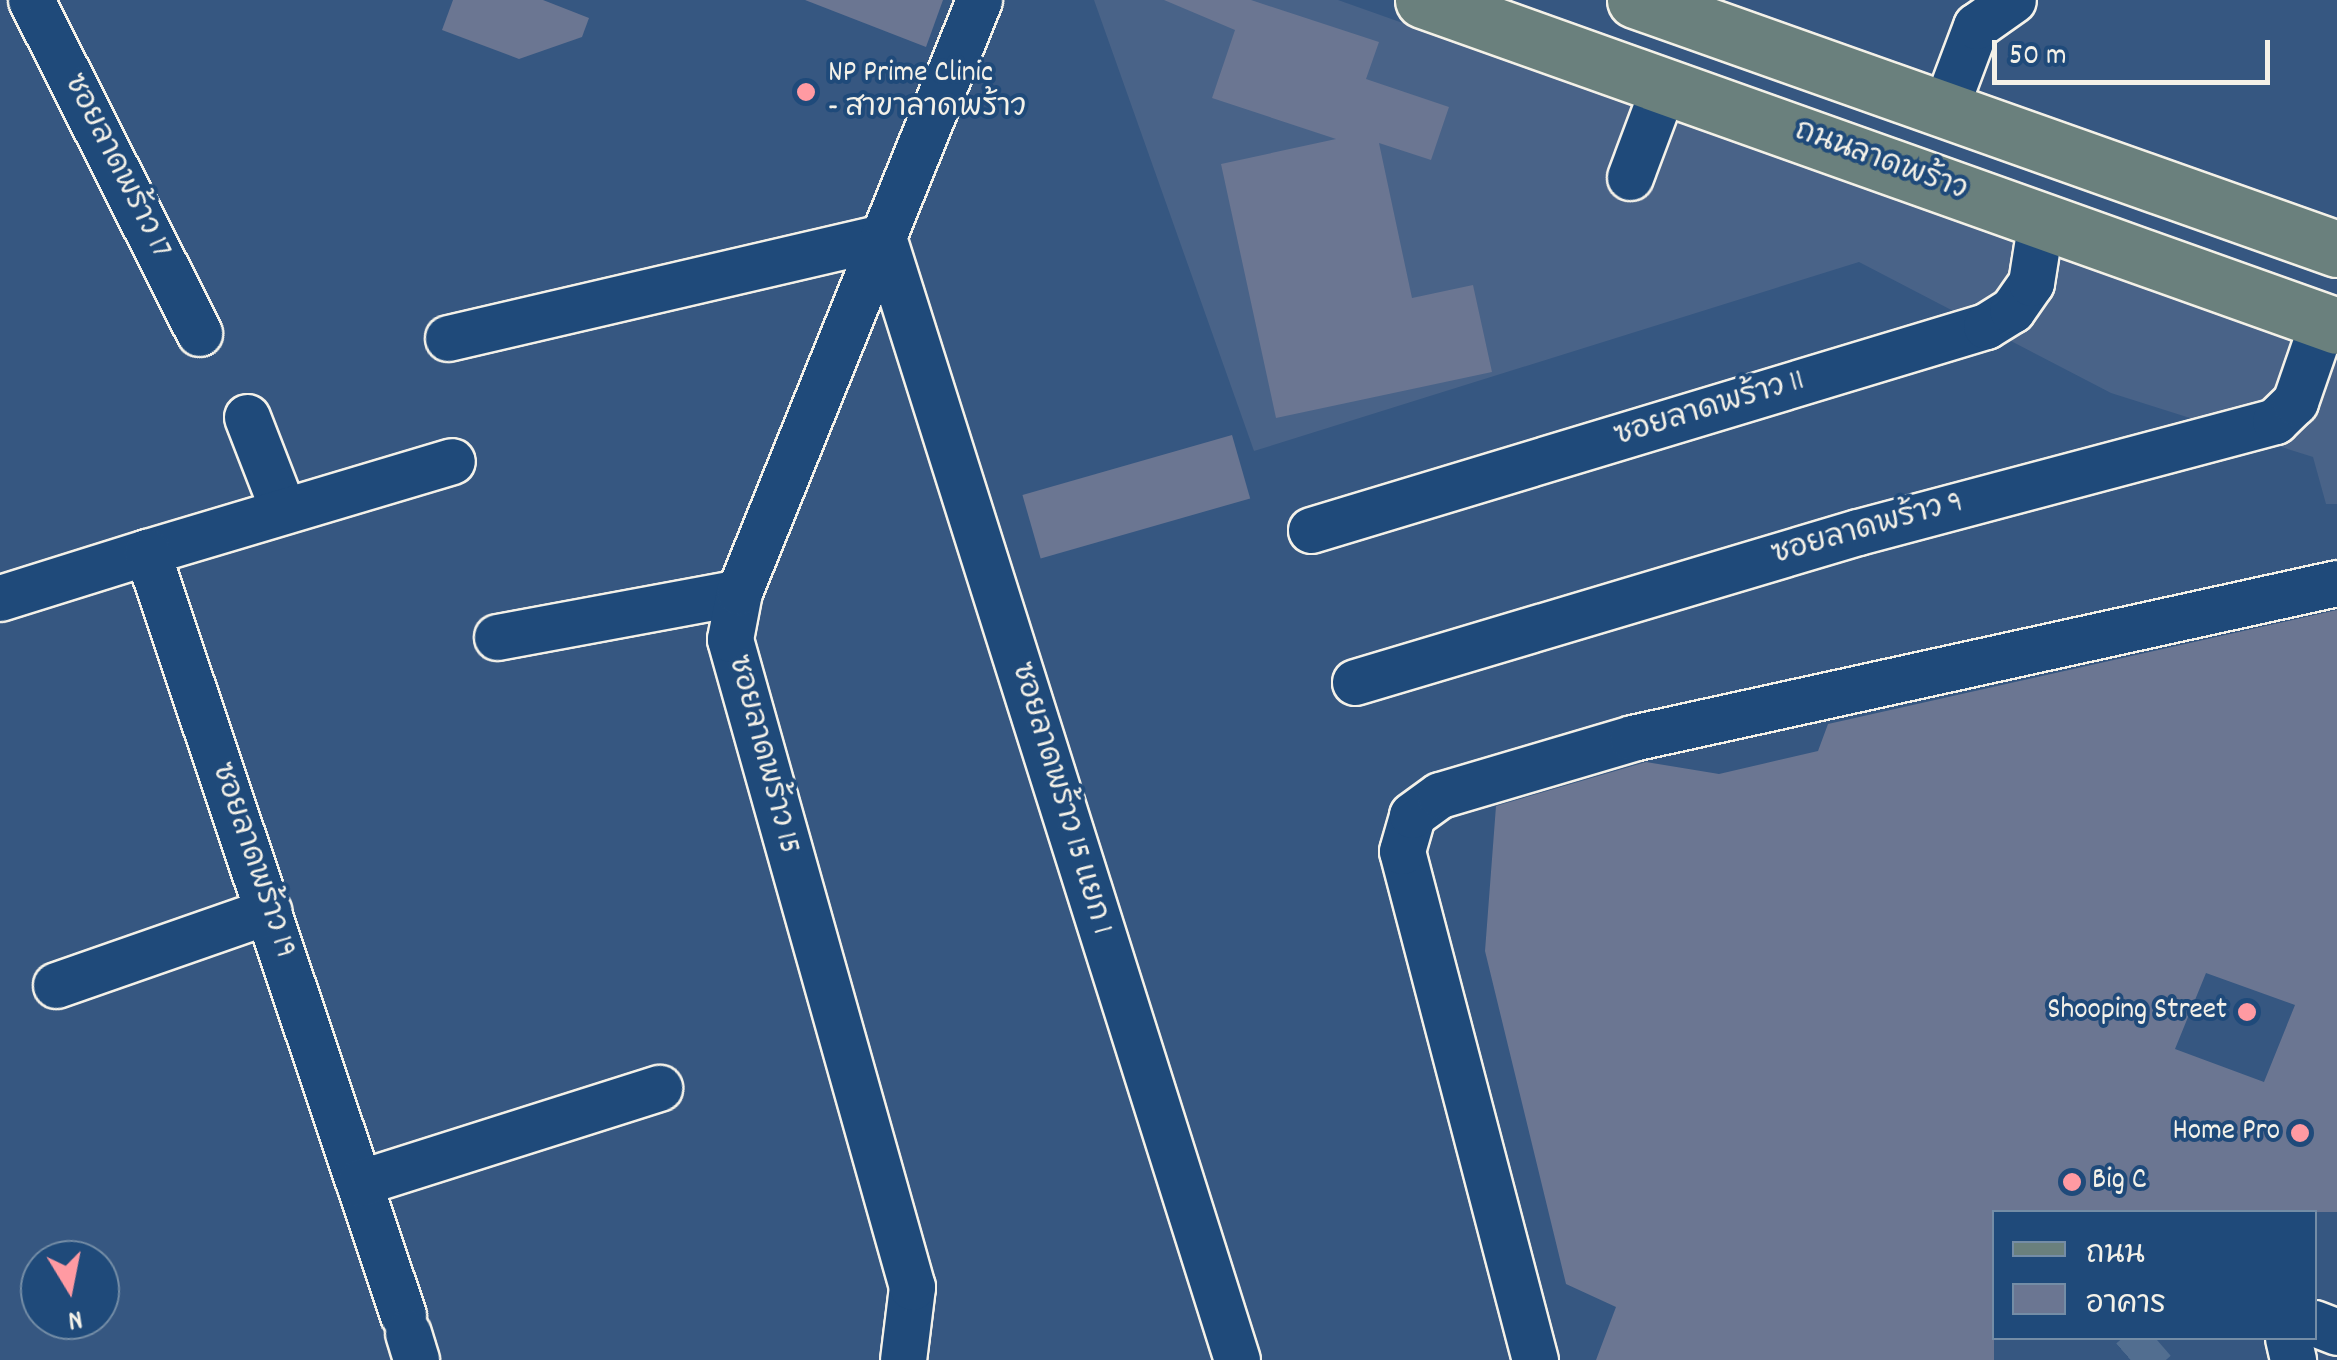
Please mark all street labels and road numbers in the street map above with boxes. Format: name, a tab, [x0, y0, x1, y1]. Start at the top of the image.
street label: ซอยลาดพร้าว 17	[53, 69, 177, 265]
street label: ถนนลาดพร้าว	[1789, 115, 1971, 211]
street label: ซอยลาดพร้าว 11	[1611, 365, 1809, 457]
street label: ซอยลาดพร้าว 9	[1768, 487, 1968, 575]
street label: ซอยลาดพร้าว 15	[717, 652, 805, 858]
street label: ซอยลาดพร้าว 15 แยก 1	[1001, 659, 1117, 939]
street label: ซอยลาดพร้าว 19	[201, 759, 301, 963]

